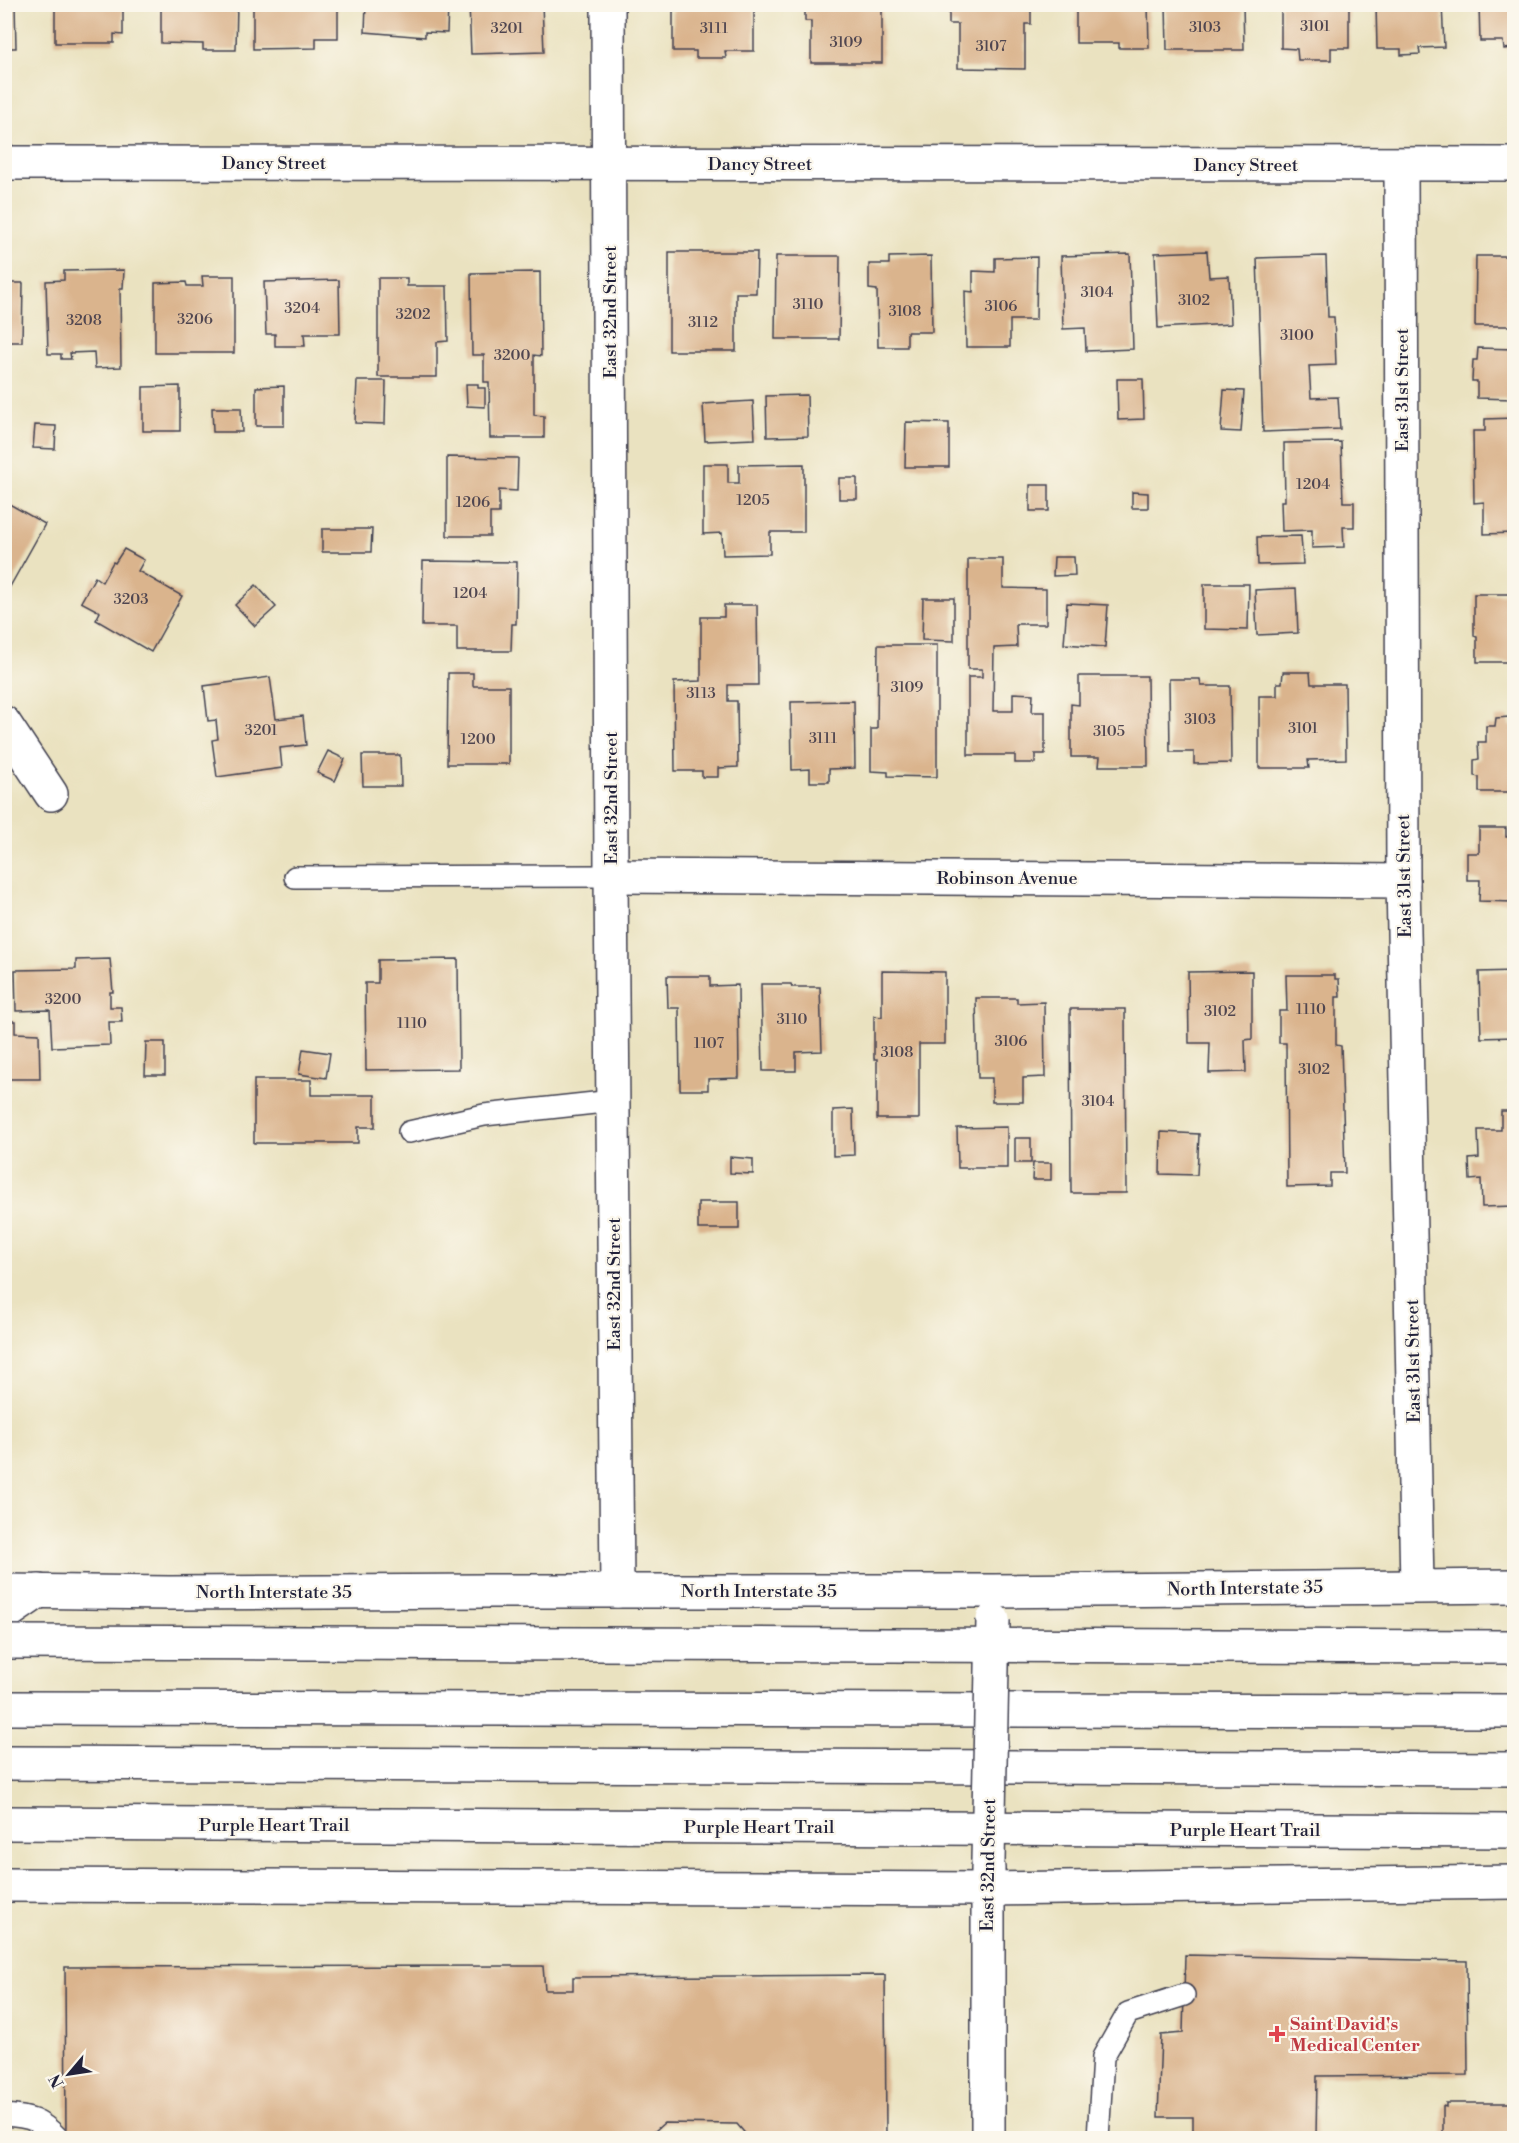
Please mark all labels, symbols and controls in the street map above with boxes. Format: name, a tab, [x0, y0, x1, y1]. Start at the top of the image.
house number: 3101	[1300, 17, 1330, 36]
house number: 3103	[1189, 18, 1221, 37]
house number: 3201	[491, 19, 524, 38]
house number: 3111	[700, 19, 729, 38]
house number: 3109	[830, 33, 862, 52]
house number: 3107	[975, 37, 1007, 56]
street label: Dancy Street	[222, 152, 327, 175]
street label: Dancy Street	[708, 153, 813, 176]
street label: Dancy Street	[1194, 154, 1299, 177]
street label: East 32nd Street	[599, 245, 622, 379]
house number: 3104	[1081, 283, 1113, 302]
house number: 3102	[1178, 291, 1210, 310]
house number: 3110	[793, 295, 823, 314]
house number: 3106	[985, 297, 1017, 316]
house number: 3204	[284, 299, 320, 318]
house number: 3108	[888, 302, 922, 321]
house number: 3202	[395, 305, 431, 324]
house number: 3206	[177, 310, 213, 329]
house number: 3208	[66, 311, 102, 330]
house number: 3112	[688, 313, 718, 332]
house number: 3100	[1280, 326, 1314, 345]
street label: East 31st Street	[1391, 327, 1414, 452]
house number: 3200	[494, 346, 530, 365]
house number: 1204	[1296, 475, 1330, 494]
house number: 1205	[736, 491, 770, 510]
house number: 1206	[456, 493, 490, 512]
house number: 1204	[453, 584, 487, 603]
house number: 3203	[113, 590, 149, 609]
house number: 3109	[891, 678, 923, 697]
house number: 3113	[686, 684, 716, 703]
house number: 3103	[1184, 710, 1216, 729]
house number: 3101	[1288, 719, 1318, 738]
house number: 3201	[245, 721, 278, 740]
house number: 3105	[1093, 722, 1125, 741]
house number: 3111	[809, 729, 838, 748]
house number: 1200	[460, 730, 496, 749]
street label: East 32nd Street	[600, 731, 623, 865]
street label: East 31st Street	[1392, 813, 1417, 938]
street label: Robinson Avenue	[936, 867, 1078, 890]
house number: 3200	[45, 990, 81, 1009]
house number: 1110	[1296, 1000, 1326, 1019]
house number: 3102	[1204, 1002, 1236, 1021]
house number: 3110	[777, 1010, 807, 1029]
house number: 1110	[397, 1014, 427, 1033]
house number: 3106	[995, 1032, 1027, 1051]
house number: 1107	[694, 1034, 725, 1053]
house number: 3108	[880, 1043, 914, 1062]
house number: 3102	[1298, 1060, 1330, 1079]
house number: 3104	[1082, 1092, 1114, 1111]
street label: East 32nd Street	[603, 1217, 626, 1351]
street label: East 31st Street	[1401, 1298, 1426, 1423]
street label: North Interstate 35	[1167, 1576, 1323, 1601]
street label: North Interstate 35	[681, 1580, 837, 1603]
street label: North Interstate 35	[196, 1581, 352, 1604]
street label: East 32nd Street	[976, 1797, 1001, 1932]
street label: Purple Heart Trail	[199, 1814, 350, 1837]
street label: Purple Heart Trail	[684, 1816, 835, 1839]
street label: Purple Heart Trail	[1170, 1819, 1321, 1842]
place label: Saint David's Medical Center	[1290, 2013, 1420, 2057]
marker: Saint David's Medical Center	[1268, 2025, 1286, 2043]
north arrow	[39, 2044, 99, 2104]
text: N	[45, 2070, 69, 2091]

